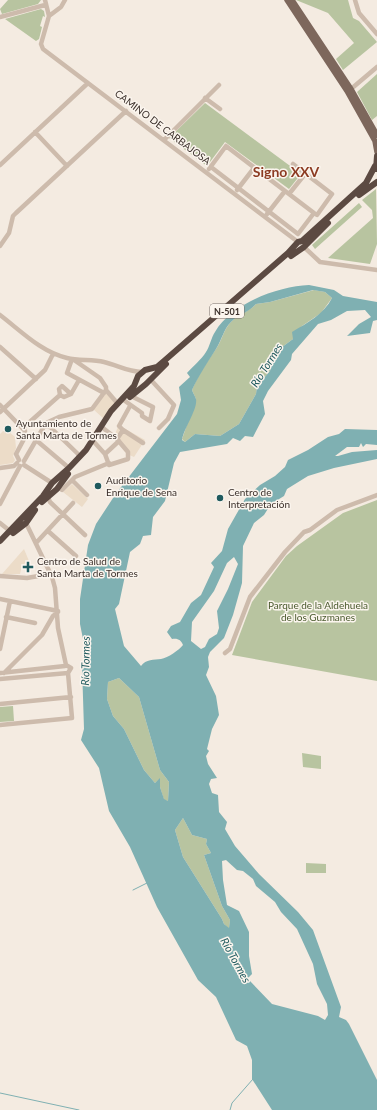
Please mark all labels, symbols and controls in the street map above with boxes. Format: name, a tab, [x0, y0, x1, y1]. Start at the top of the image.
street label: CAMINO DE CARBAJOSA	[113, 87, 213, 167]
district label: Signo XXV	[253, 163, 319, 180]
road number: N-501	[210, 304, 244, 318]
water label: Río Tormes	[247, 340, 285, 389]
place label: Ayuntamiento de Santa Marta de Tormes	[16, 417, 117, 441]
marker: Ayuntamiento de Santa Marta de Tormes	[3, 424, 13, 434]
place label: Auditorio Enrique de Sena	[106, 474, 177, 498]
marker: Auditorio Enrique de Sena	[93, 481, 103, 491]
place label: Centro de Interpretación	[228, 486, 290, 510]
marker: Centro de Interpretación	[215, 493, 225, 503]
place label: Centro de Salud de Santa Marta de Tormes	[37, 555, 138, 579]
marker: Centro de Salud de Santa Marta de Tormes	[22, 561, 34, 573]
park label: Parque de la Aldehuela de los Guzmanes	[268, 599, 368, 623]
water label: Río Tormes	[78, 636, 92, 686]
water label: Río Tormes	[218, 935, 254, 985]

